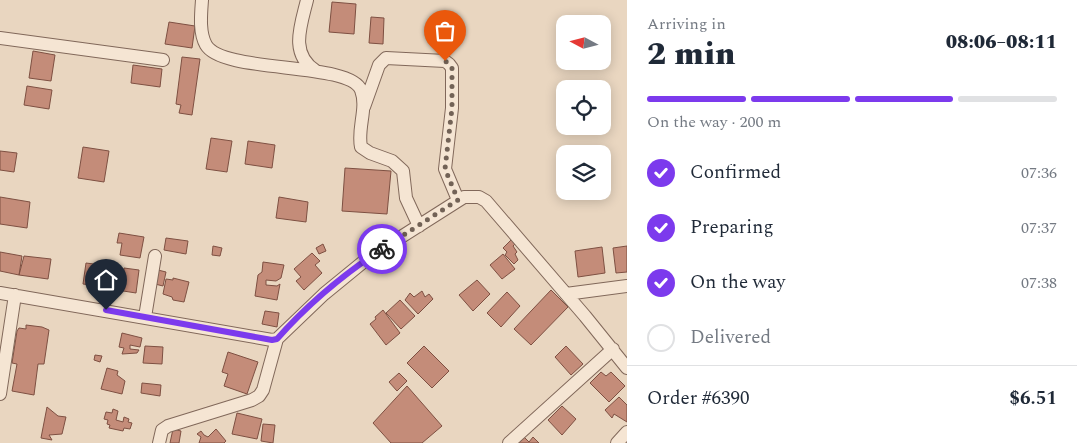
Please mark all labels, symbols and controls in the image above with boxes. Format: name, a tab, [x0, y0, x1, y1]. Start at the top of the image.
pin	[424, 10, 466, 61]
text: Arriving in	[647, 12, 726, 36]
north arrow	[556, 15, 611, 70]
map controls	[556, 15, 611, 200]
icon: bag	[431, 17, 459, 45]
text: 08:06–08:11	[946, 28, 1057, 57]
text: 2 min	[647, 30, 735, 79]
button: locate	[556, 80, 611, 135]
text: On the way · 200 m	[647, 110, 781, 134]
button: layers	[556, 145, 611, 200]
text: Confirmed	[690, 158, 781, 187]
icon: check	[647, 159, 675, 187]
text: 07:36	[1021, 161, 1057, 185]
text: Preparing	[690, 213, 774, 242]
icon: check	[647, 214, 675, 242]
text: 07:37	[1021, 216, 1057, 240]
courier	[357, 224, 407, 274]
icon: bike	[368, 235, 396, 263]
pin	[85, 259, 127, 310]
icon: home	[92, 266, 120, 294]
text: On the way	[690, 268, 786, 297]
icon: check	[647, 269, 675, 297]
text: 07:38	[1021, 271, 1057, 295]
text: Delivered	[690, 323, 771, 352]
text: Order #6390	[647, 384, 750, 413]
text: $6.51	[1009, 384, 1057, 413]

